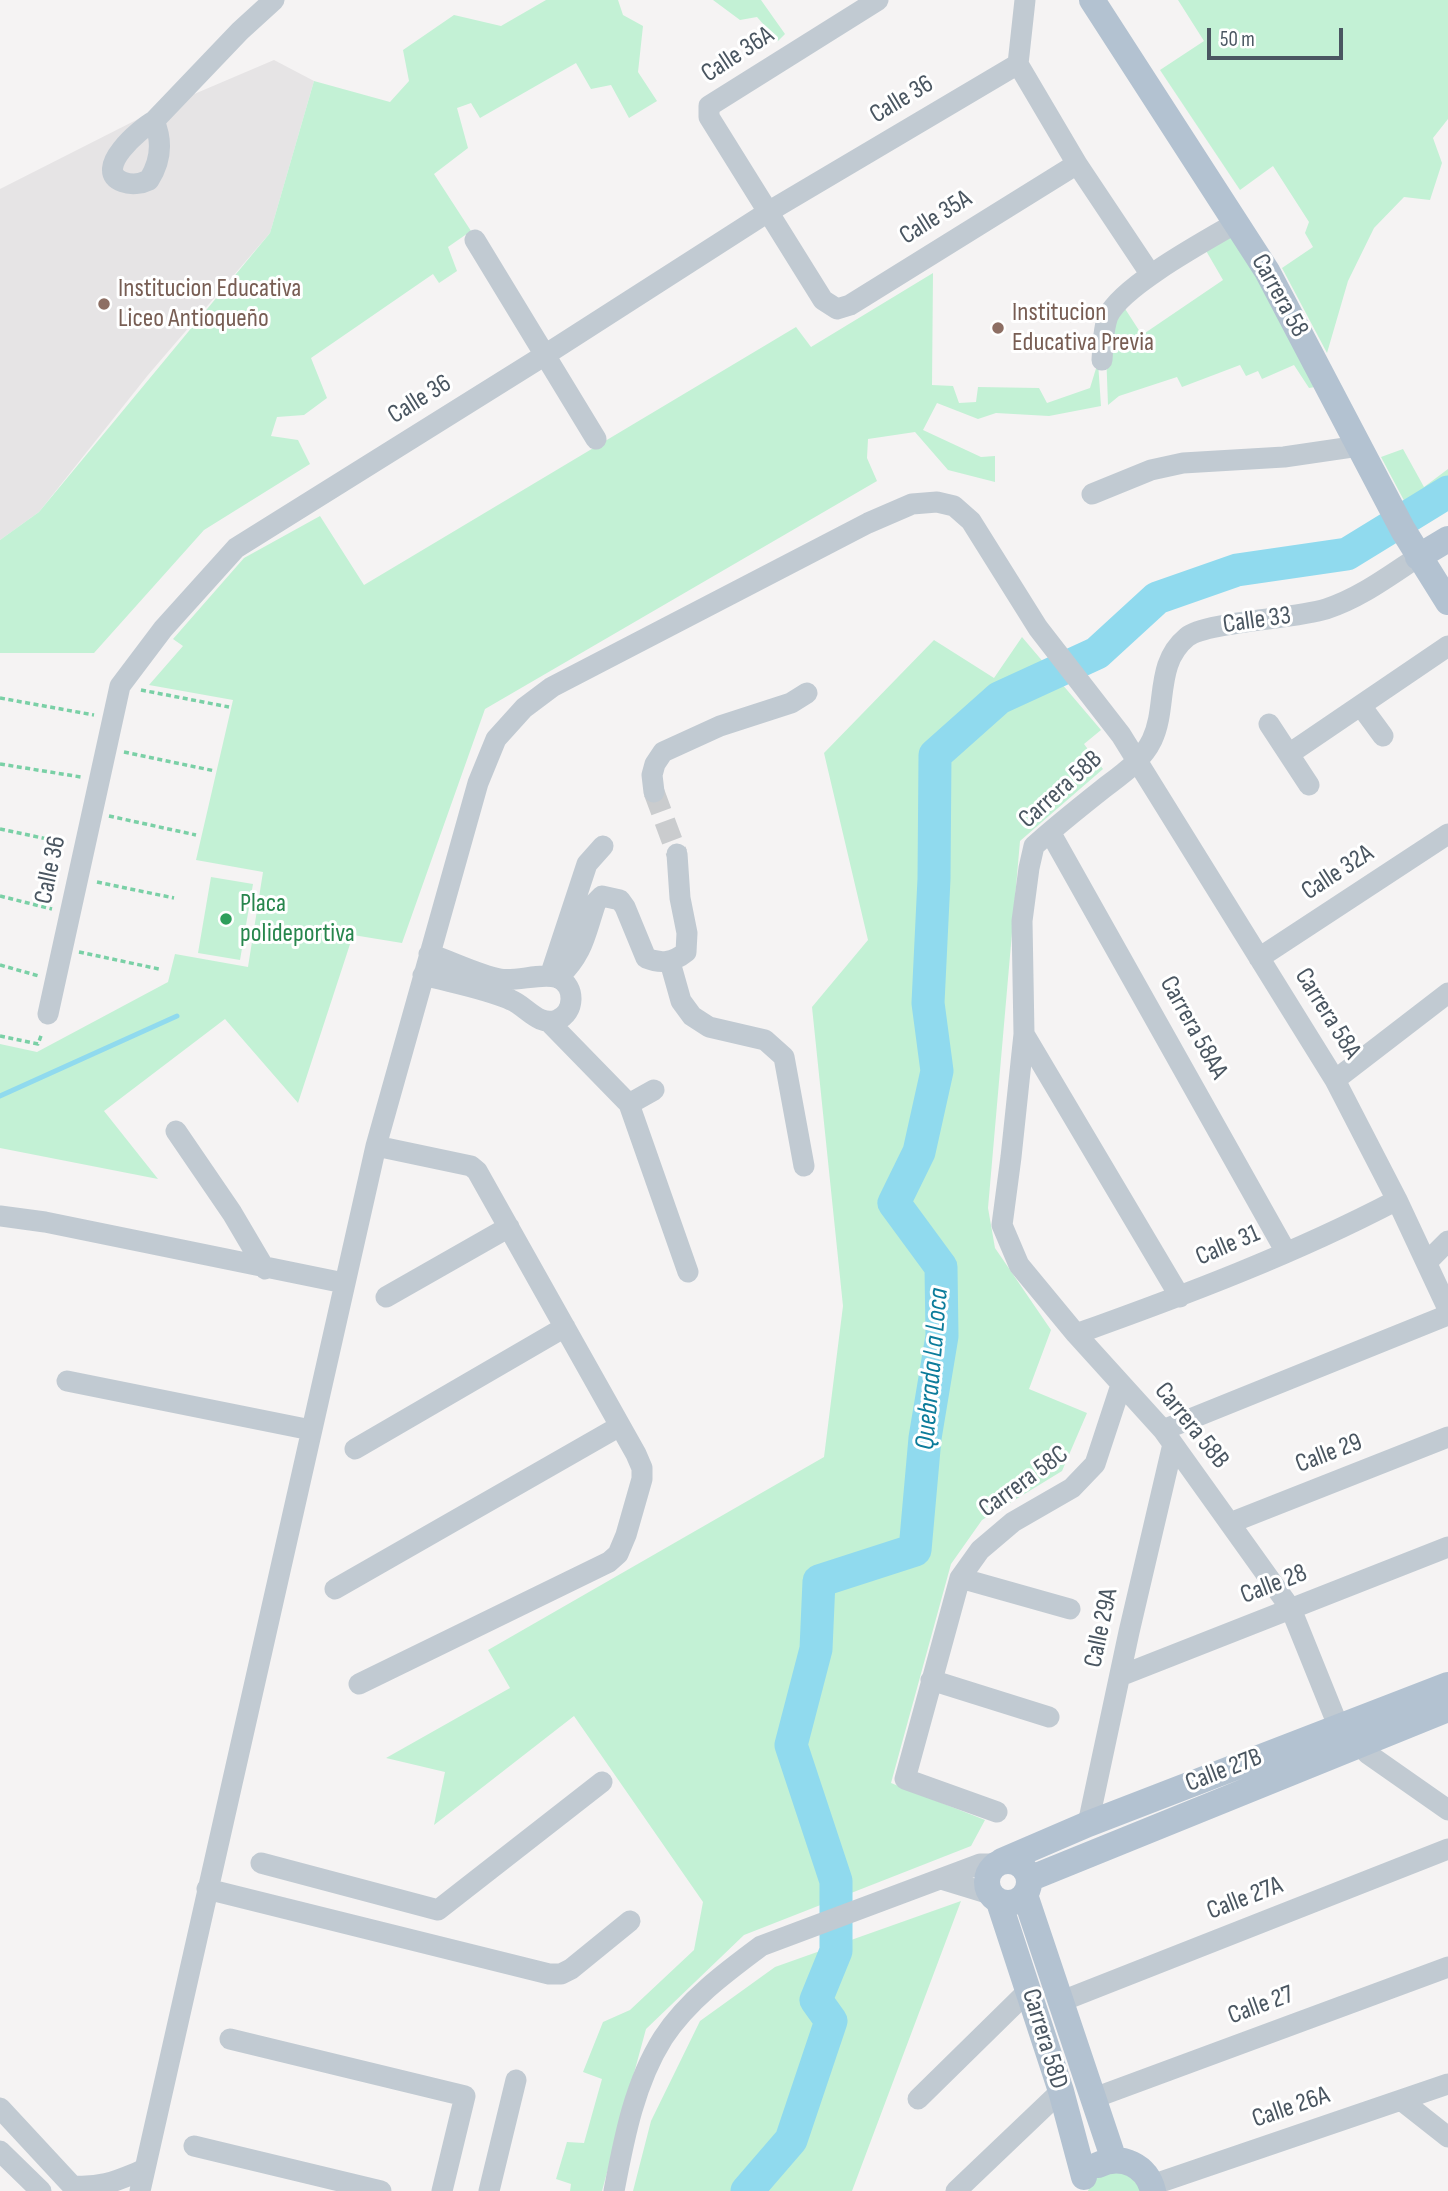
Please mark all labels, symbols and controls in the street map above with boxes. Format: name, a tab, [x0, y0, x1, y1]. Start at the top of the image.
scale bar	[1210, 14, 1346, 58]
street label: Calle 36A	[696, 20, 780, 90]
text: 50 m	[1220, 27, 1255, 52]
street label: Calle 36	[865, 69, 939, 131]
street label: Calle 35A	[894, 184, 978, 252]
street label: Carrera 58	[1243, 249, 1315, 343]
place label: Institucion Educativa Liceo Antioqueño	[118, 273, 301, 334]
marker: Institucion Educativa Liceo Antioqueño	[96, 296, 112, 312]
place label: Institucion Educativa Previa	[1012, 297, 1154, 358]
marker: Institucion Educativa Previa	[990, 320, 1006, 336]
street label: Calle 36	[383, 369, 457, 431]
street label: Calle 33	[1221, 601, 1293, 641]
street label: Carrera 58B	[1013, 744, 1109, 836]
street label: Calle 36	[29, 833, 73, 907]
street label: Calle 32A	[1296, 838, 1380, 908]
place label: Placa polideportiva	[240, 888, 355, 950]
marker: Placa polideportiva	[218, 911, 234, 927]
street label: Carrera 58A	[1287, 963, 1367, 1065]
street label: Carrera 58AA	[1152, 971, 1234, 1085]
street label: Calle 31	[1191, 1219, 1265, 1273]
water label: Quebrada La Loca	[909, 1287, 957, 1451]
street label: Carrera 58B	[1147, 1377, 1235, 1475]
street label: Calle 29	[1291, 1427, 1367, 1481]
street label: Carrera 58C	[973, 1439, 1075, 1525]
street label: Calle 28	[1236, 1558, 1312, 1612]
street label: Calle 29A	[1078, 1586, 1126, 1670]
street label: Calle 27B	[1181, 1742, 1267, 1800]
street label: Calle 27A	[1203, 1870, 1287, 1928]
street label: Calle 27	[1224, 1980, 1298, 2032]
street label: Carrera 58D	[1014, 1985, 1074, 2093]
street label: Calle 26A	[1248, 2080, 1334, 2136]

